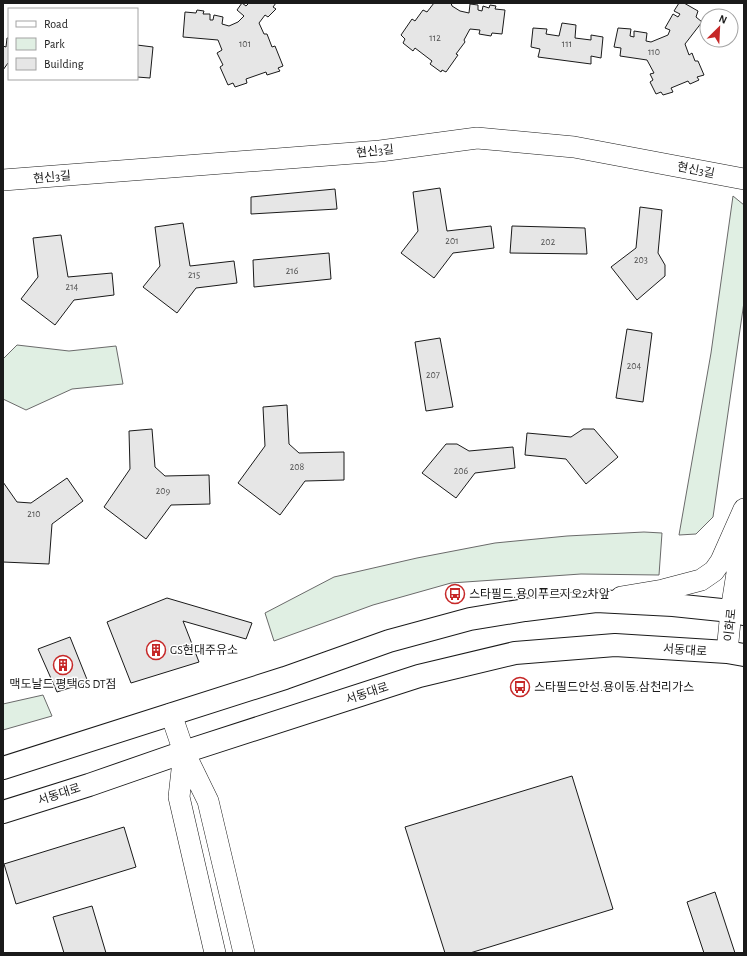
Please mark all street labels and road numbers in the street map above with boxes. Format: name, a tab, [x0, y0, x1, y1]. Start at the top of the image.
street label: 현신3길	[355, 142, 395, 159]
street label: 현신3길	[676, 159, 716, 180]
street label: 현신3길	[32, 168, 71, 185]
street label: 이화로	[722, 608, 738, 642]
street label: 서동대로	[663, 642, 707, 658]
street label: 서동대로	[344, 680, 390, 706]
street label: 서동대로	[36, 781, 82, 807]

